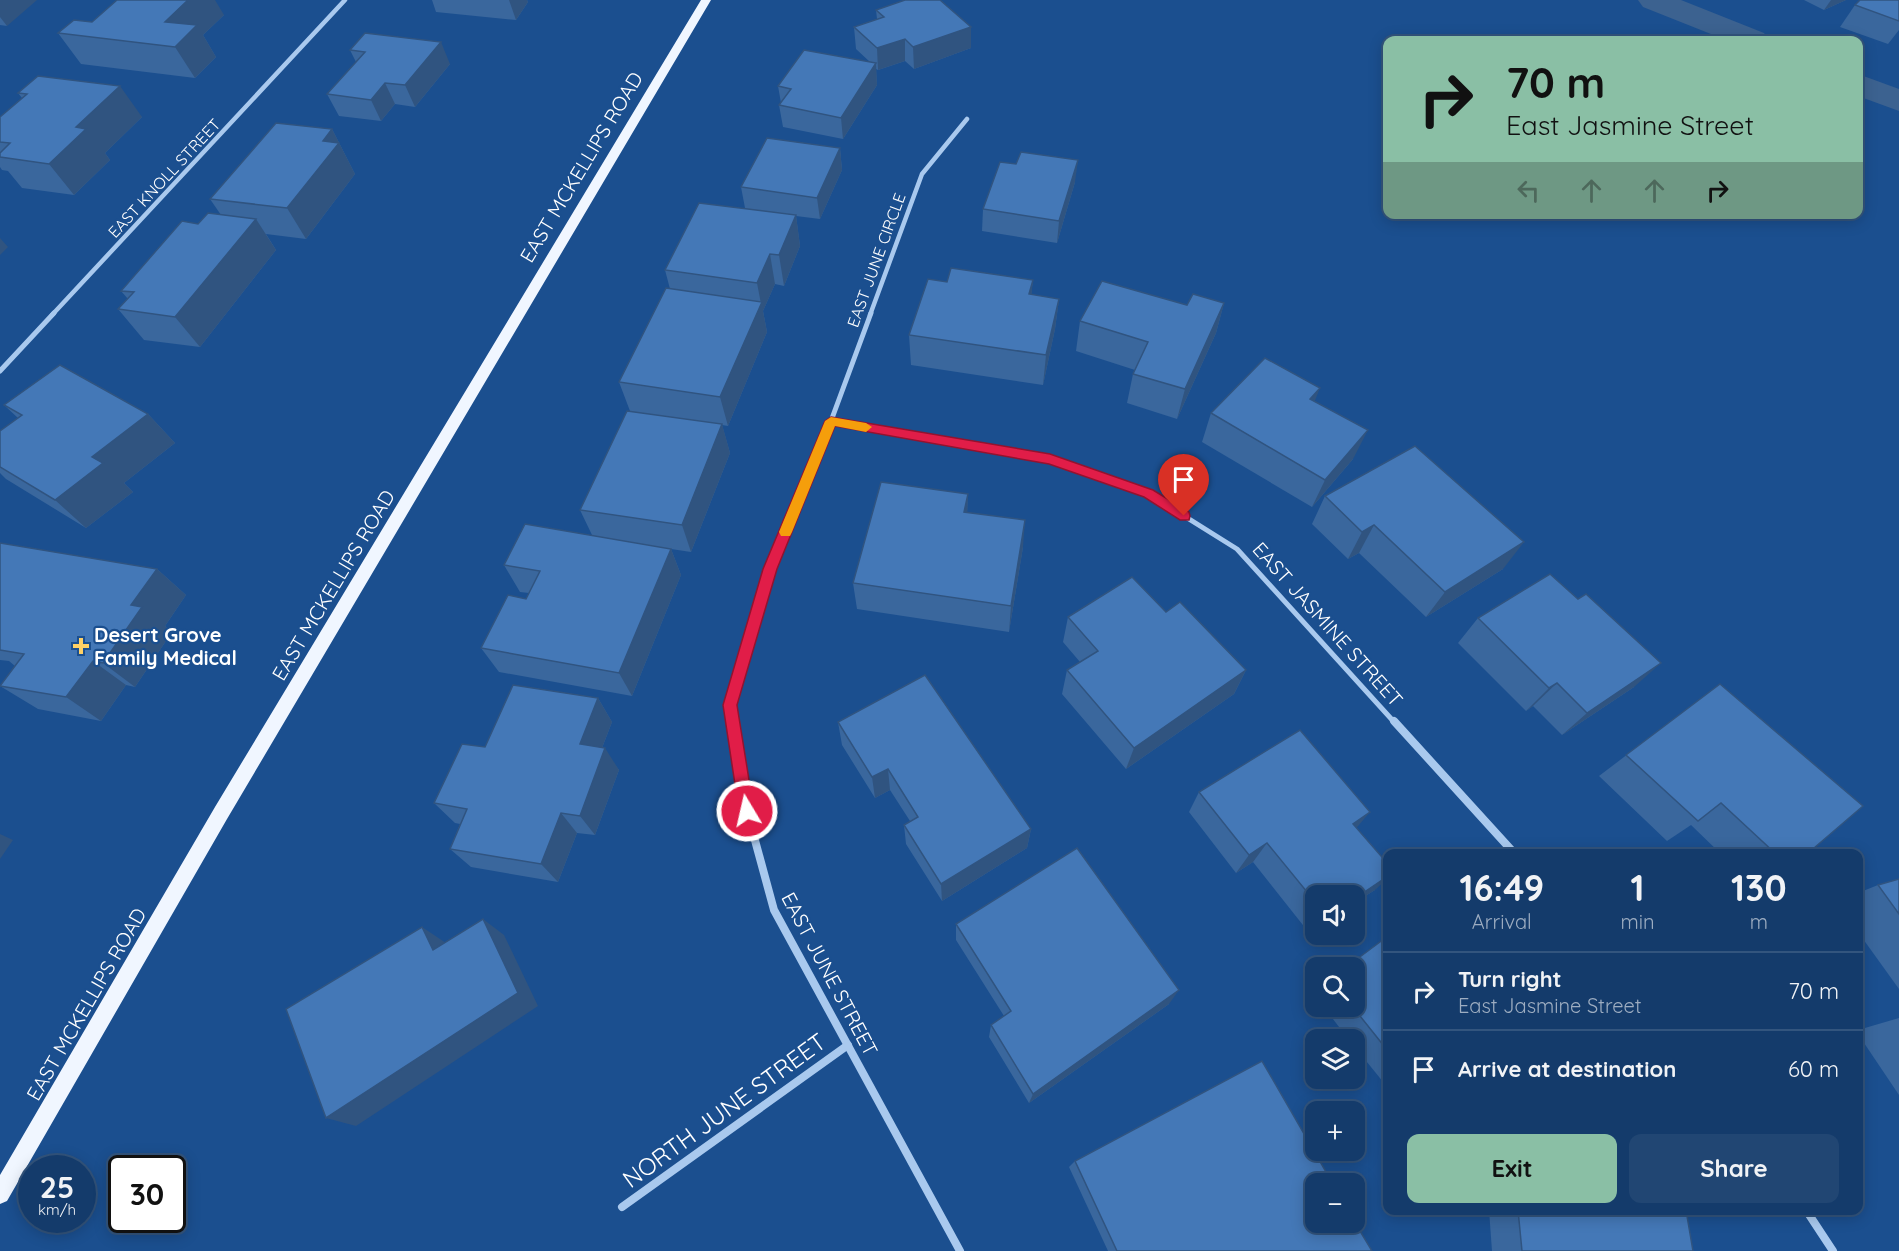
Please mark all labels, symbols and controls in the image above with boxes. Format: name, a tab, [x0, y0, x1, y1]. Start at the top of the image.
text: 70 m	[1506, 56, 1605, 109]
icon: right	[1407, 60, 1485, 138]
street label: EAST MCKELLIPS ROAD	[514, 67, 648, 267]
text: East Jasmine Street	[1506, 108, 1754, 142]
street label: EAST KNOLL STREET	[104, 114, 225, 242]
icon: left	[1512, 174, 1545, 207]
icon: ahead	[1575, 174, 1608, 207]
icon: ahead	[1638, 174, 1671, 207]
icon: right	[1701, 174, 1734, 207]
street label: EAST JUNE CIRCLE	[842, 190, 910, 330]
pin	[1158, 454, 1209, 516]
icon: arrive	[1167, 463, 1200, 496]
street label: EAST MCKELLIPS ROAD	[266, 485, 400, 685]
street label: EAST JASMINE STREET	[1248, 537, 1408, 711]
place label: Desert Grove Family Medical	[94, 622, 237, 670]
marker: Desert Grove Family Medical	[72, 637, 90, 655]
position arrow	[715, 779, 779, 843]
text: 16:49	[1459, 865, 1544, 910]
text: 1	[1631, 865, 1645, 910]
text: 130	[1731, 865, 1787, 910]
map controls	[1305, 885, 1365, 1233]
button: sound	[1305, 885, 1365, 945]
street label: EAST JUNE STREET	[776, 888, 884, 1060]
street label: EAST MCKELLIPS ROAD	[21, 903, 151, 1105]
text: Arrival	[1472, 909, 1532, 934]
text: min	[1621, 909, 1655, 934]
text: m	[1750, 909, 1768, 934]
button: search	[1305, 957, 1365, 1017]
text: Turn right	[1458, 965, 1562, 993]
icon: right	[1407, 975, 1440, 1008]
text: 70 m	[1789, 977, 1839, 1005]
text: East Jasmine Street	[1458, 993, 1642, 1018]
street label: NORTH JUNE STREET	[616, 1026, 832, 1194]
button: layers	[1305, 1029, 1365, 1089]
icon: arrive	[1407, 1053, 1440, 1086]
text: Arrive at destination	[1458, 1055, 1676, 1083]
text: 60 m	[1788, 1055, 1839, 1083]
button: +	[1305, 1101, 1365, 1161]
button: Exit	[1407, 1134, 1617, 1203]
button: Share	[1629, 1134, 1839, 1203]
speed limit sign: 30	[108, 1155, 186, 1233]
text: 25	[40, 1168, 74, 1206]
button: −	[1305, 1173, 1365, 1233]
text: km/h	[38, 1200, 76, 1219]

